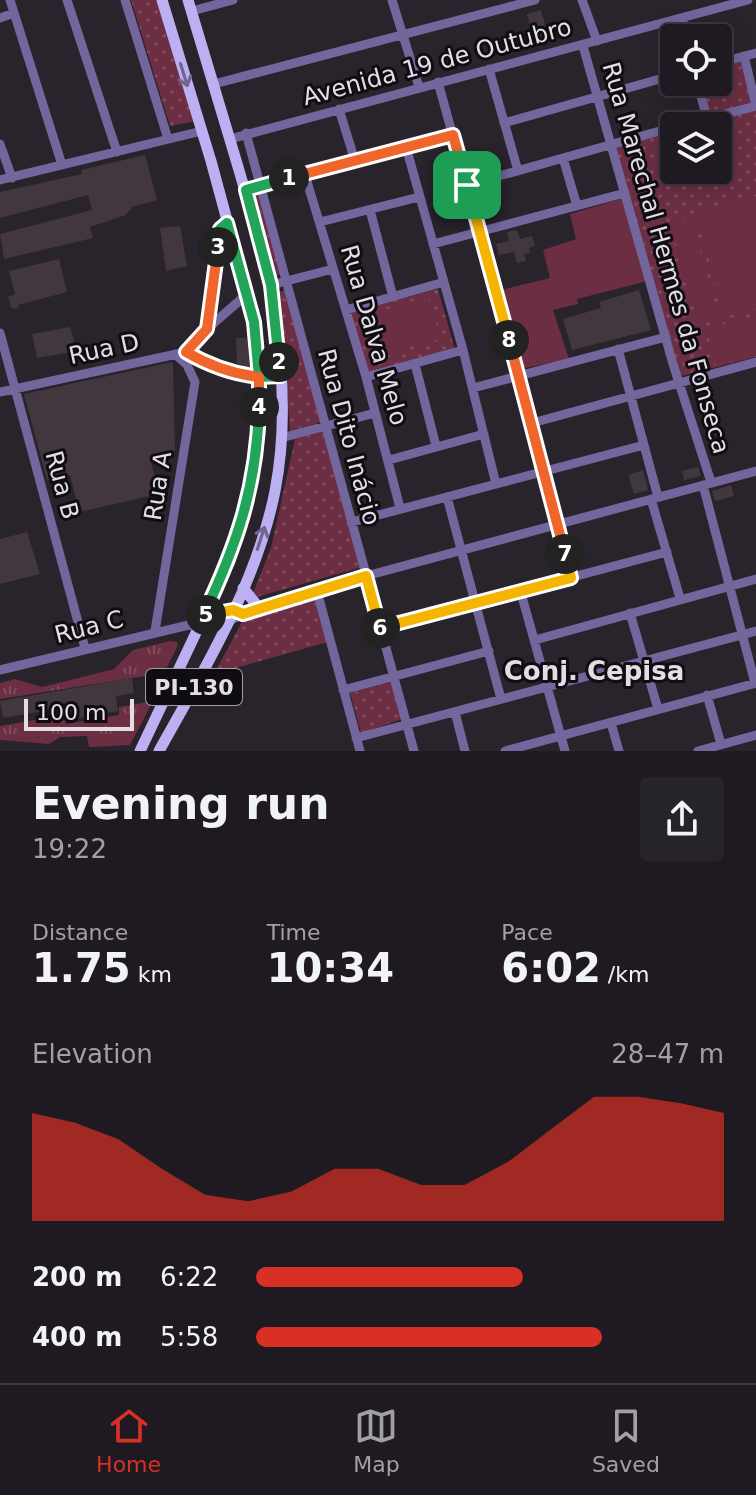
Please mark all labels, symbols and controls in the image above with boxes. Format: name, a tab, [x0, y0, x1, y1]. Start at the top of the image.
street label: Avenida 19 de Outubro	[299, 13, 575, 111]
map controls	[660, 24, 732, 184]
button: locate	[660, 24, 732, 96]
street label: Rua Marechal Hermes da Fonseca	[597, 59, 735, 457]
one-way arrow	[177, 61, 192, 87]
button: layers	[660, 112, 732, 184]
pin	[433, 151, 501, 219]
pin: 1	[269, 158, 309, 198]
icon: arrive	[445, 163, 489, 207]
text: 1	[281, 165, 297, 190]
pin: 3	[198, 227, 238, 267]
text: 3	[210, 234, 226, 259]
street label: Rua Dalva Melo	[335, 242, 413, 428]
pin: 8	[489, 320, 529, 360]
text: 8	[501, 327, 517, 352]
street label: Rua D	[66, 328, 142, 370]
pin: 2	[259, 342, 299, 382]
street label: Rua Dito Inácio	[312, 346, 386, 528]
text: 2	[271, 349, 287, 374]
pin: 4	[239, 387, 279, 427]
text: 4	[251, 394, 267, 419]
street label: Rua B	[39, 448, 85, 522]
street label: Rua A	[139, 449, 177, 523]
one-way arrow	[255, 526, 270, 551]
pin: 7	[545, 534, 585, 574]
text: 7	[557, 541, 573, 566]
pin: 5	[186, 595, 226, 635]
text: 5	[198, 602, 214, 627]
street label: Rua C	[52, 605, 126, 649]
pin: 6	[360, 608, 400, 648]
text: 6	[372, 615, 388, 640]
district label: Conj. Cepisa	[504, 656, 684, 686]
road number: PI-130	[146, 669, 242, 705]
scale bar	[24, 695, 134, 731]
text: 100 m	[36, 700, 106, 725]
button: share	[640, 777, 724, 861]
text: Evening run	[32, 778, 329, 829]
text: 19:22	[32, 834, 107, 864]
text: Distance	[32, 920, 128, 945]
text: Time	[267, 920, 321, 945]
text: Pace	[501, 920, 553, 945]
text: 1.75	[32, 945, 131, 991]
text: 10:34	[267, 945, 394, 991]
text: 6:02	[501, 945, 601, 991]
text: km	[131, 962, 172, 987]
text: /km	[601, 962, 649, 987]
text: Elevation	[32, 1039, 153, 1069]
text: 28–47 m	[611, 1039, 724, 1069]
text: 200 m	[32, 1262, 122, 1292]
text: 6:22	[160, 1262, 218, 1292]
text: 400 m	[32, 1322, 122, 1352]
text: 5:58	[160, 1322, 218, 1352]
tab: Home	[96, 1404, 161, 1477]
tab: Map	[353, 1404, 400, 1477]
tab: Saved	[592, 1404, 660, 1477]

